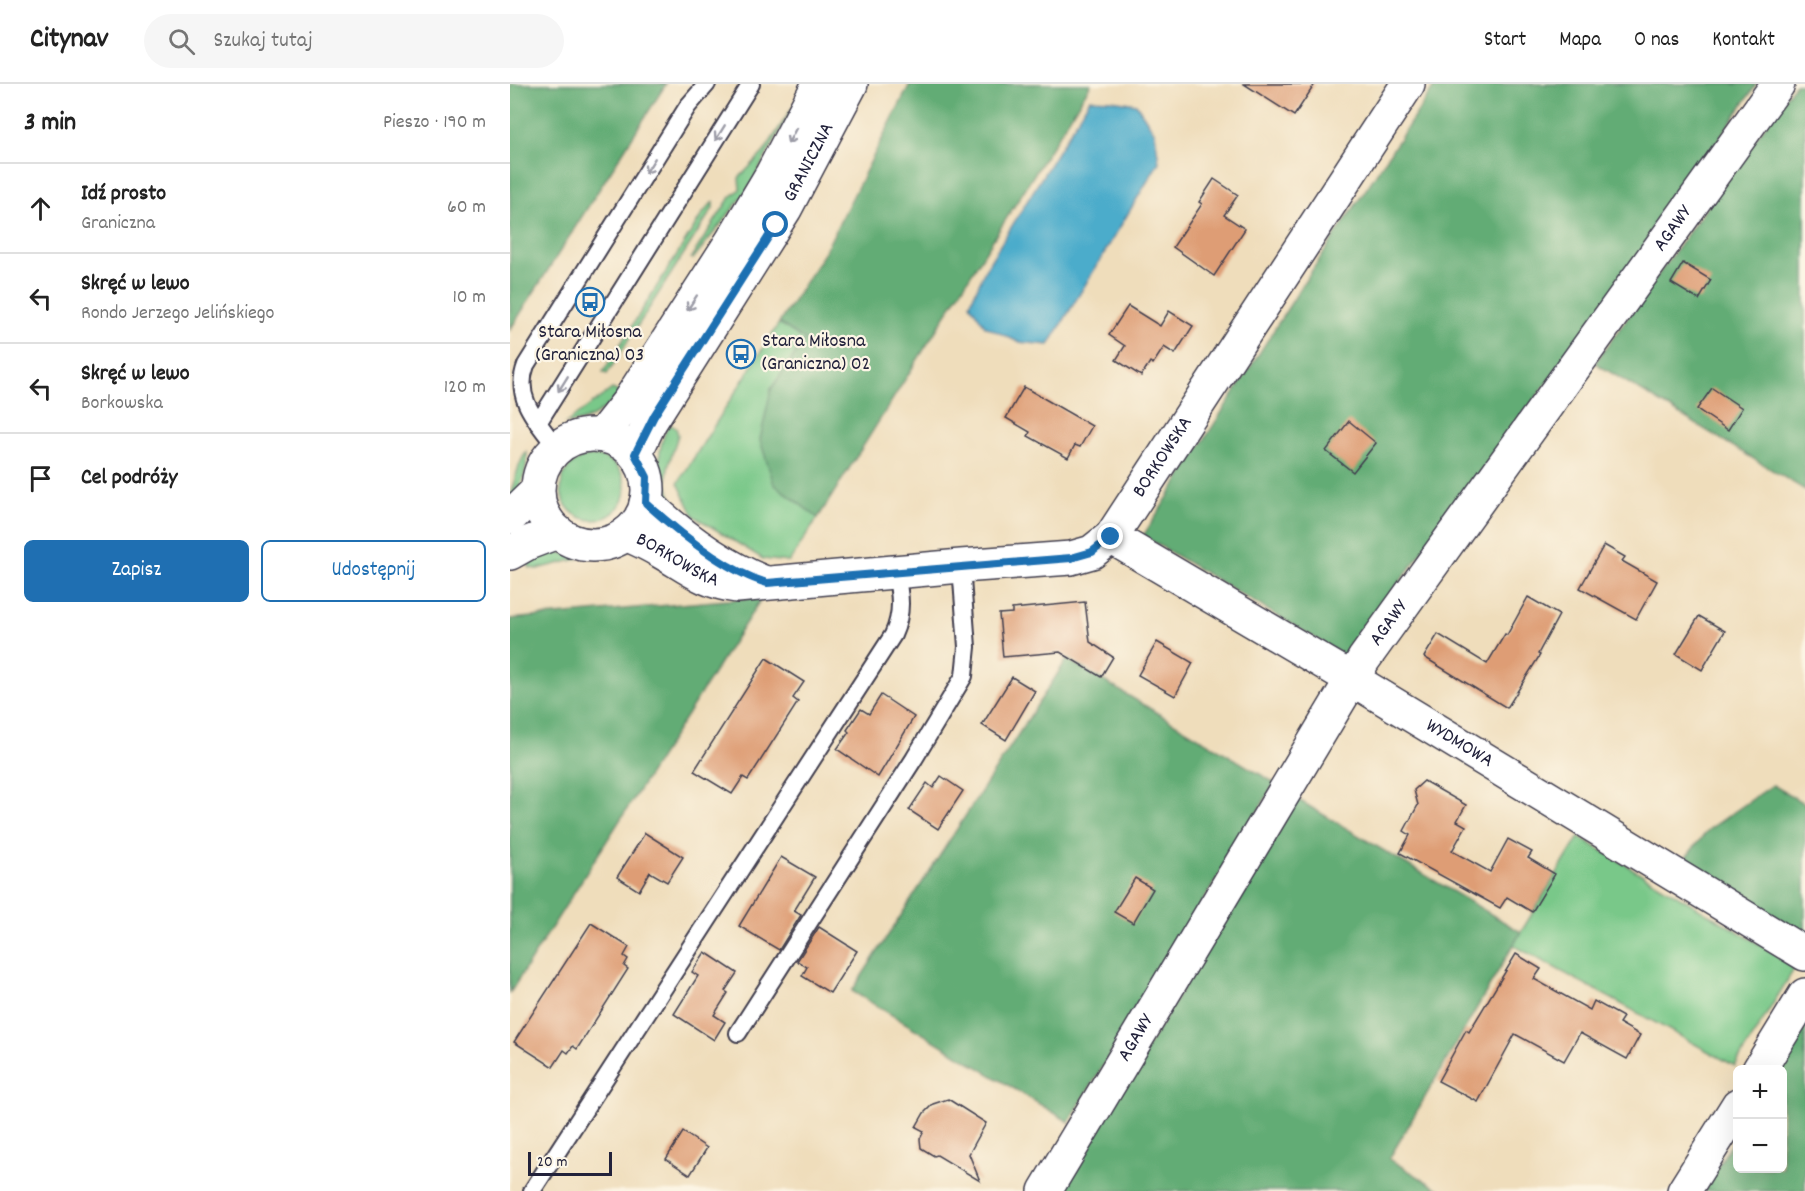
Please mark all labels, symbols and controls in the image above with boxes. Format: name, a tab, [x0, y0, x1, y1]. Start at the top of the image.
search box	[144, 14, 564, 68]
text: Citynav	[30, 21, 108, 61]
icon: search	[165, 25, 198, 58]
text: Szukaj tutaj	[213, 26, 313, 57]
text: Start	[1484, 26, 1526, 56]
text: Mapa	[1559, 26, 1601, 56]
text: O nas	[1634, 26, 1679, 56]
text: Kontakt	[1712, 26, 1775, 56]
text: 3 min	[24, 105, 76, 142]
text: Pieszo · 190 m	[383, 109, 486, 137]
street label: GRANICZNA	[777, 118, 842, 207]
one-way arrow	[714, 125, 726, 141]
one-way arrow	[786, 127, 798, 144]
one-way arrow	[644, 157, 656, 174]
text: Idź prosto	[81, 179, 166, 210]
icon: ahead	[24, 192, 57, 225]
text: 60 m	[447, 194, 486, 222]
street label: AGAWY	[1647, 200, 1700, 258]
text: Graniczna	[81, 210, 155, 238]
route start	[762, 211, 788, 237]
text: Skręć w lewo	[81, 269, 190, 300]
icon: left	[24, 282, 57, 315]
text: 10 m	[452, 284, 486, 312]
bus stop icon: Stara Miłosna (Graniczna) 03	[574, 286, 606, 318]
one-way arrow	[686, 294, 698, 311]
text: Rondo Jerzego Jelińskiego	[81, 300, 274, 328]
place label: Stara Miłosna (Graniczna) 03	[536, 319, 644, 370]
place label: Stara Miłosna (Graniczna) 02	[762, 328, 870, 379]
bus stop icon: Stara Miłosna (Graniczna) 02	[725, 338, 757, 370]
text: Skręć w lewo	[81, 359, 190, 390]
icon: left	[24, 372, 57, 405]
text: 120 m	[444, 374, 486, 402]
one-way arrow	[556, 375, 568, 392]
text: Borkowska	[81, 390, 163, 418]
street label: BORKOWSKA	[1126, 411, 1200, 503]
icon: arrive	[24, 462, 57, 495]
text: Cel podróży	[81, 463, 177, 494]
route end	[1097, 523, 1123, 549]
street label: BORKOWSKA	[631, 526, 723, 595]
button: Zapisz	[24, 540, 249, 602]
button: Udostępnij	[261, 540, 486, 602]
street label: AGAWY	[1363, 594, 1416, 652]
street label: WYDMOWA	[1420, 713, 1498, 775]
street label: AGAWY	[1111, 1009, 1162, 1067]
map controls	[1733, 1065, 1787, 1173]
button: +	[1733, 1065, 1787, 1119]
button: −	[1733, 1119, 1787, 1173]
scale bar	[528, 1149, 612, 1176]
text: 20 m	[537, 1151, 567, 1174]

